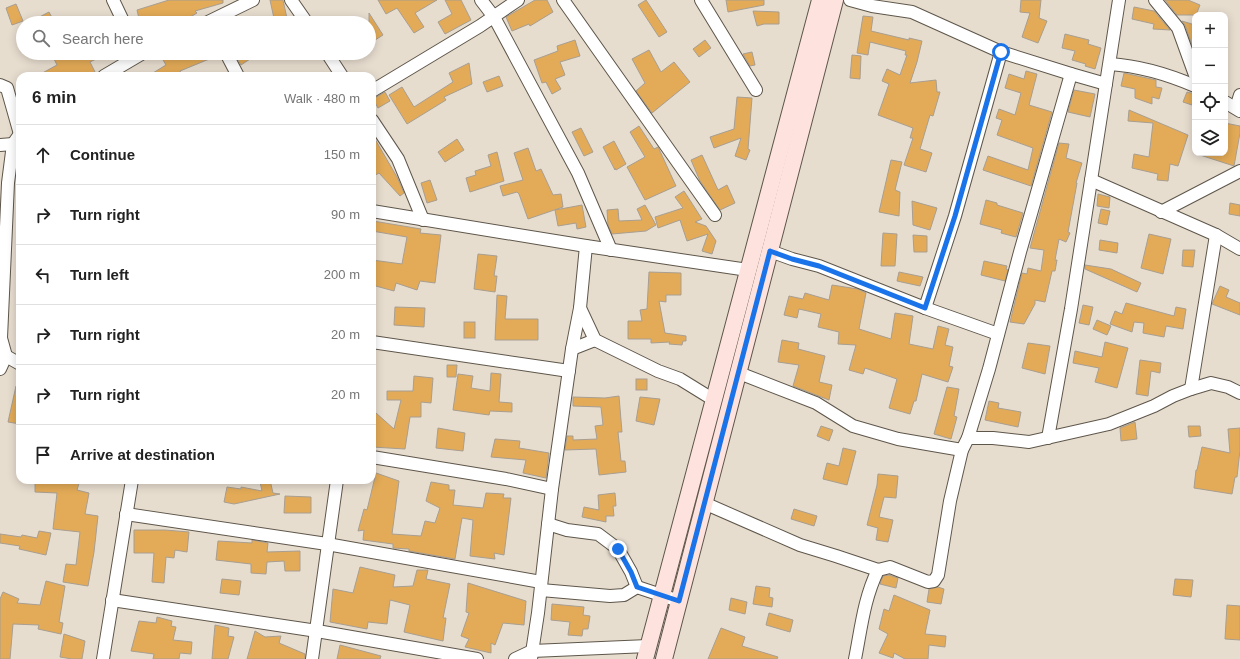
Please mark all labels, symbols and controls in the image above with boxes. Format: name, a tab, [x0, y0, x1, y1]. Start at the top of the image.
map controls	[1192, 12, 1228, 156]
button: +	[1192, 12, 1228, 48]
search box	[16, 16, 376, 60]
icon: search	[30, 27, 52, 49]
text: Search here	[62, 30, 144, 47]
route start	[992, 43, 1010, 61]
button: −	[1192, 48, 1228, 84]
button: locate	[1192, 84, 1228, 120]
text: 6 min	[32, 88, 76, 107]
text: Walk · 480 m	[284, 91, 360, 106]
button: layers	[1192, 120, 1228, 156]
icon: ahead	[32, 144, 54, 166]
text: Continue	[70, 146, 135, 163]
text: 150 m	[324, 147, 360, 162]
icon: right	[32, 204, 54, 226]
text: Turn right	[70, 206, 140, 223]
text: 90 m	[331, 207, 360, 222]
icon: left	[32, 264, 54, 286]
text: Turn left	[70, 266, 129, 283]
text: 200 m	[324, 267, 360, 282]
icon: right	[32, 324, 54, 346]
text: Turn right	[70, 326, 140, 343]
text: 20 m	[331, 327, 360, 342]
icon: right	[32, 384, 54, 406]
text: Turn right	[70, 386, 140, 403]
text: 20 m	[331, 387, 360, 402]
icon: arrive	[32, 444, 54, 466]
text: Arrive at destination	[70, 446, 215, 463]
route end	[609, 540, 627, 558]

